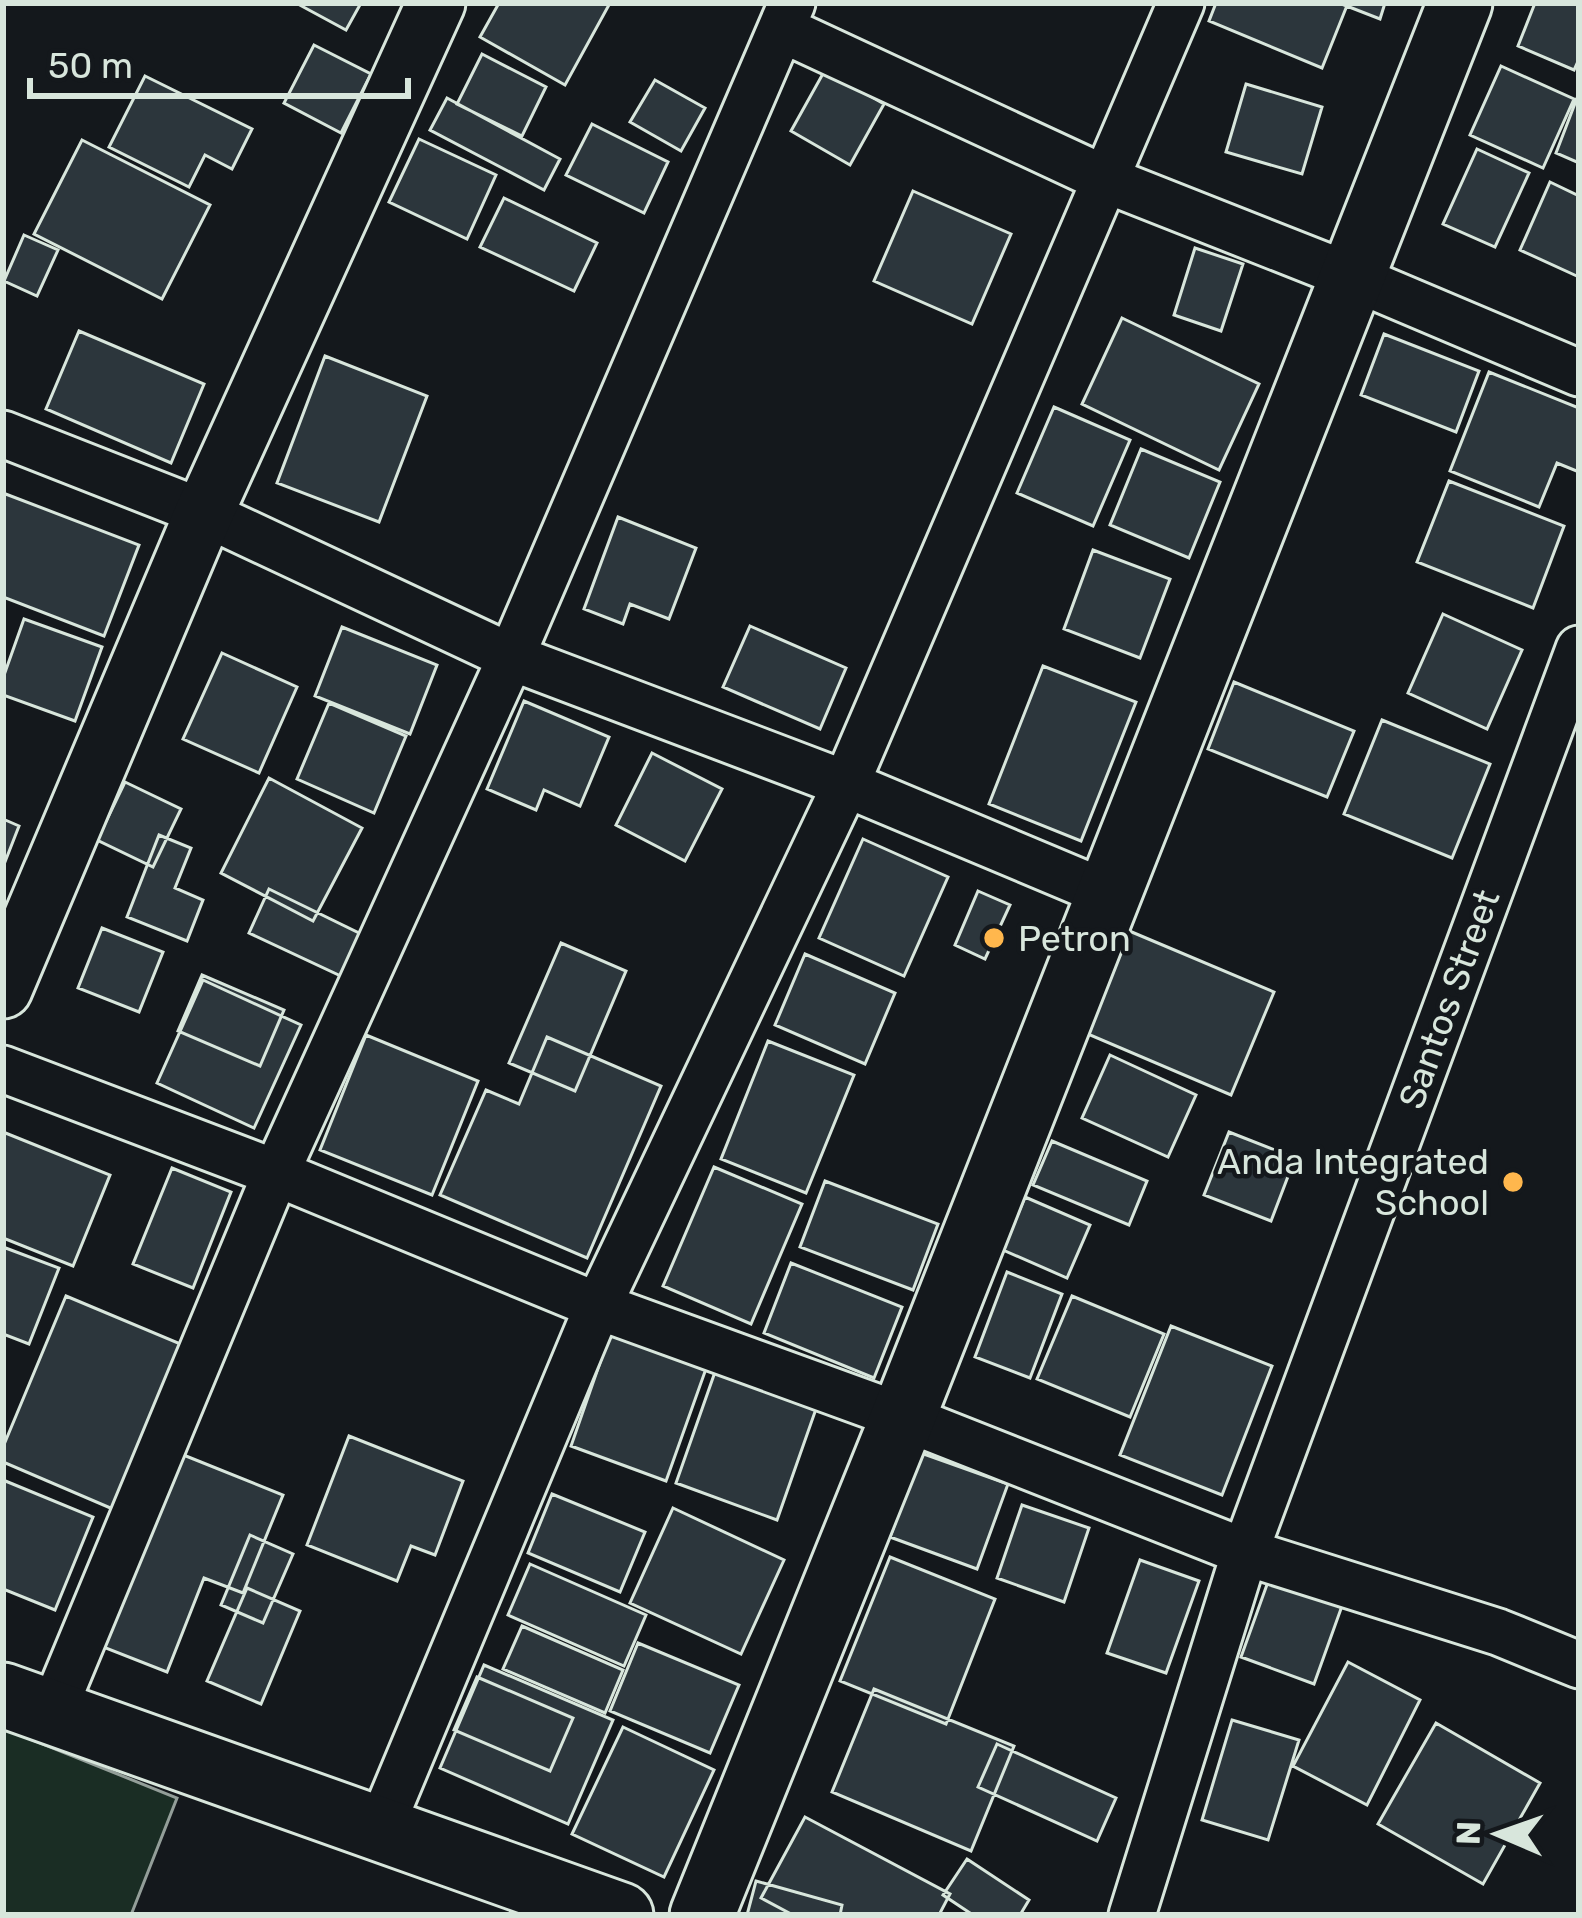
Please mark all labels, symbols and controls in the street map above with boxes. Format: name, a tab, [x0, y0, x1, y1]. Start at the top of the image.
scale bar	[30, 24, 408, 98]
text: 50 m	[48, 44, 133, 87]
street label: Santos Street	[1389, 884, 1509, 1114]
place label: Petron	[1018, 917, 1131, 960]
marker: Petron	[981, 925, 1007, 951]
place label: Anda Integrated School	[1217, 1140, 1489, 1224]
marker: Anda Integrated School	[1500, 1169, 1526, 1195]
north arrow	[1438, 1774, 1558, 1894]
text: N	[1449, 1820, 1488, 1846]

